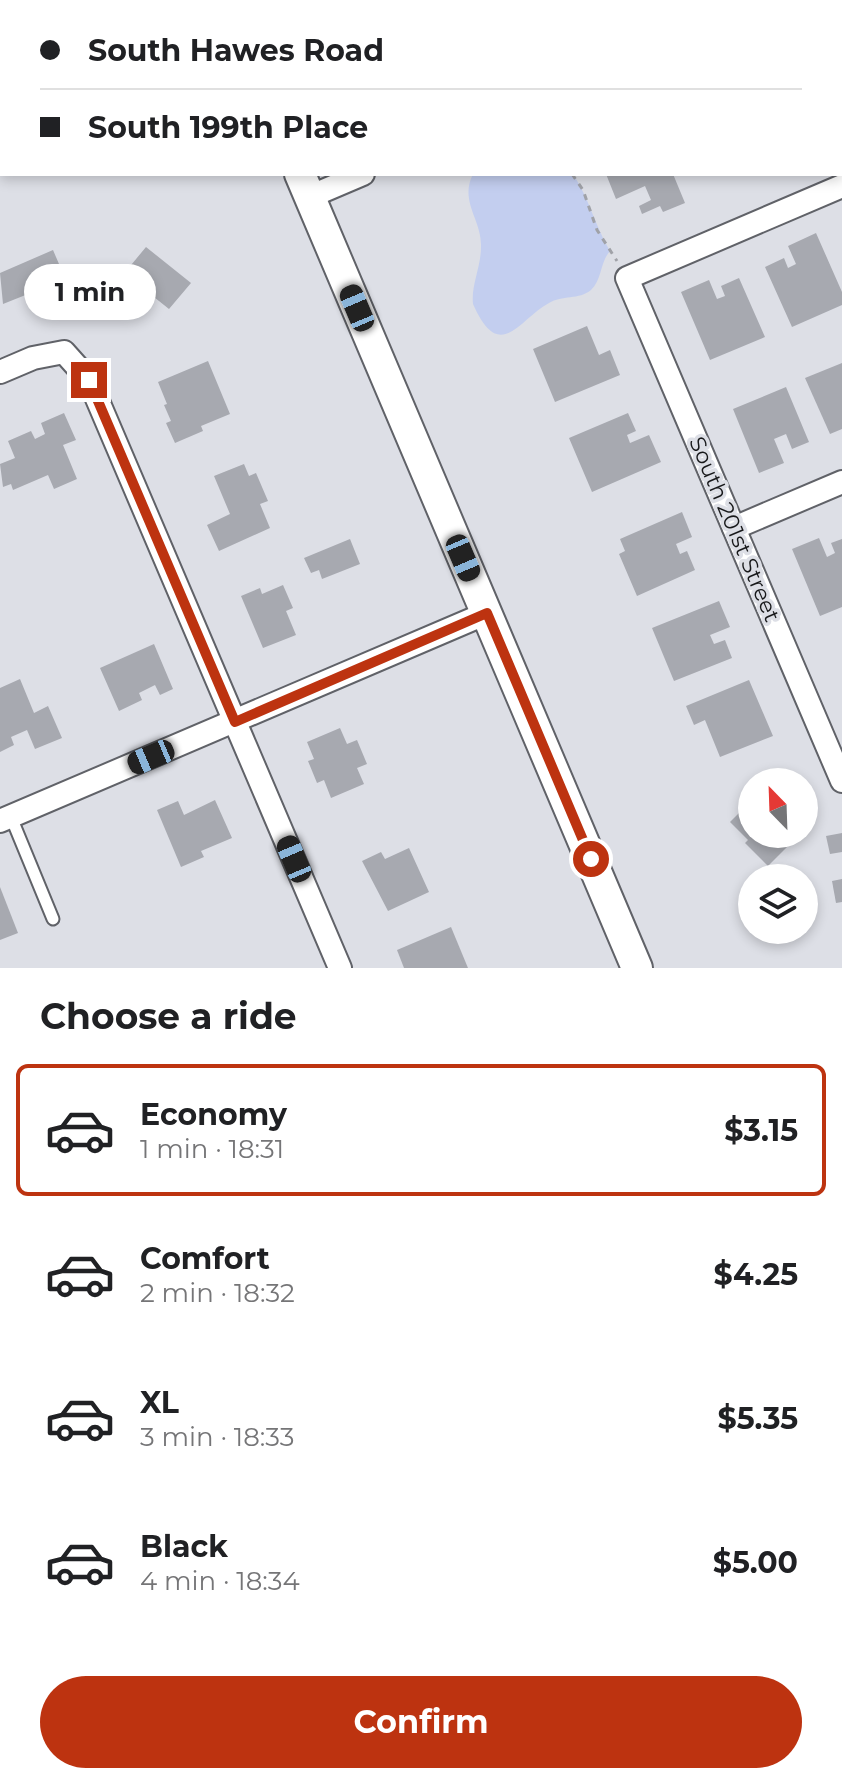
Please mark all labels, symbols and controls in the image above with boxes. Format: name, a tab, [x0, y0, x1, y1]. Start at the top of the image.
text: South Hawes Road	[88, 32, 384, 69]
text: South 199th Place	[88, 109, 368, 146]
callout: 1 min	[23, 264, 155, 320]
text: 1 min	[55, 276, 125, 308]
car	[337, 281, 377, 335]
route end	[71, 362, 107, 398]
street label: South 201st Street	[683, 433, 786, 626]
car	[443, 531, 483, 585]
car	[124, 737, 178, 777]
north arrow	[738, 768, 818, 848]
map controls	[738, 768, 818, 944]
car	[274, 832, 314, 886]
route start	[573, 841, 609, 877]
button: layers	[738, 864, 818, 944]
text: Choose a ride	[40, 994, 297, 1038]
icon: car	[44, 1094, 116, 1166]
text: Economy	[140, 1096, 287, 1133]
text: $3.15	[724, 1112, 798, 1149]
text: 1 min · 18:31	[140, 1133, 284, 1165]
icon: car	[44, 1238, 116, 1310]
text: Comfort	[140, 1240, 270, 1277]
text: $4.25	[714, 1256, 798, 1293]
text: 2 min · 18:32	[140, 1277, 295, 1309]
icon: car	[44, 1382, 116, 1454]
text: XL	[140, 1384, 179, 1421]
text: $5.35	[718, 1400, 798, 1437]
text: 3 min · 18:33	[140, 1421, 295, 1453]
icon: car	[44, 1526, 116, 1598]
text: Black	[140, 1528, 228, 1565]
text: $5.00	[713, 1544, 798, 1581]
text: 4 min · 18:34	[140, 1565, 300, 1597]
button: Confirm	[40, 1676, 802, 1768]

